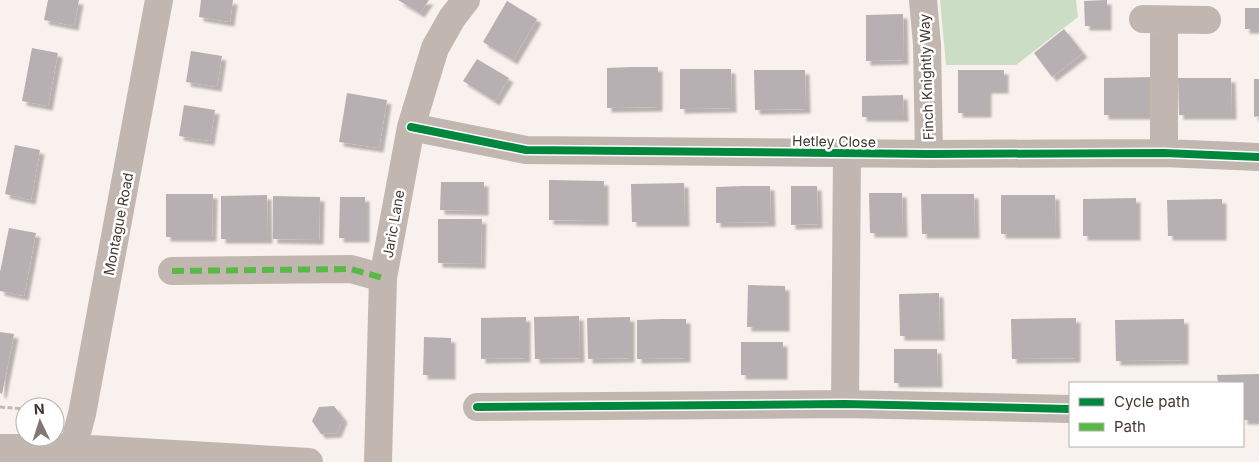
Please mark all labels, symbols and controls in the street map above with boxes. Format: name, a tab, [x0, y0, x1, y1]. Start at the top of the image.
street label: Finch Knightly Way	[915, 13, 937, 141]
street label: Hetley Close	[792, 132, 876, 150]
street label: Montague Road	[100, 171, 136, 277]
street label: Jaric Lane	[379, 189, 407, 259]
legend	[1069, 382, 1244, 447]
text: Cycle path	[1114, 392, 1190, 411]
north arrow	[15, 397, 65, 447]
text: N	[33, 400, 45, 417]
text: Path	[1114, 417, 1146, 436]

